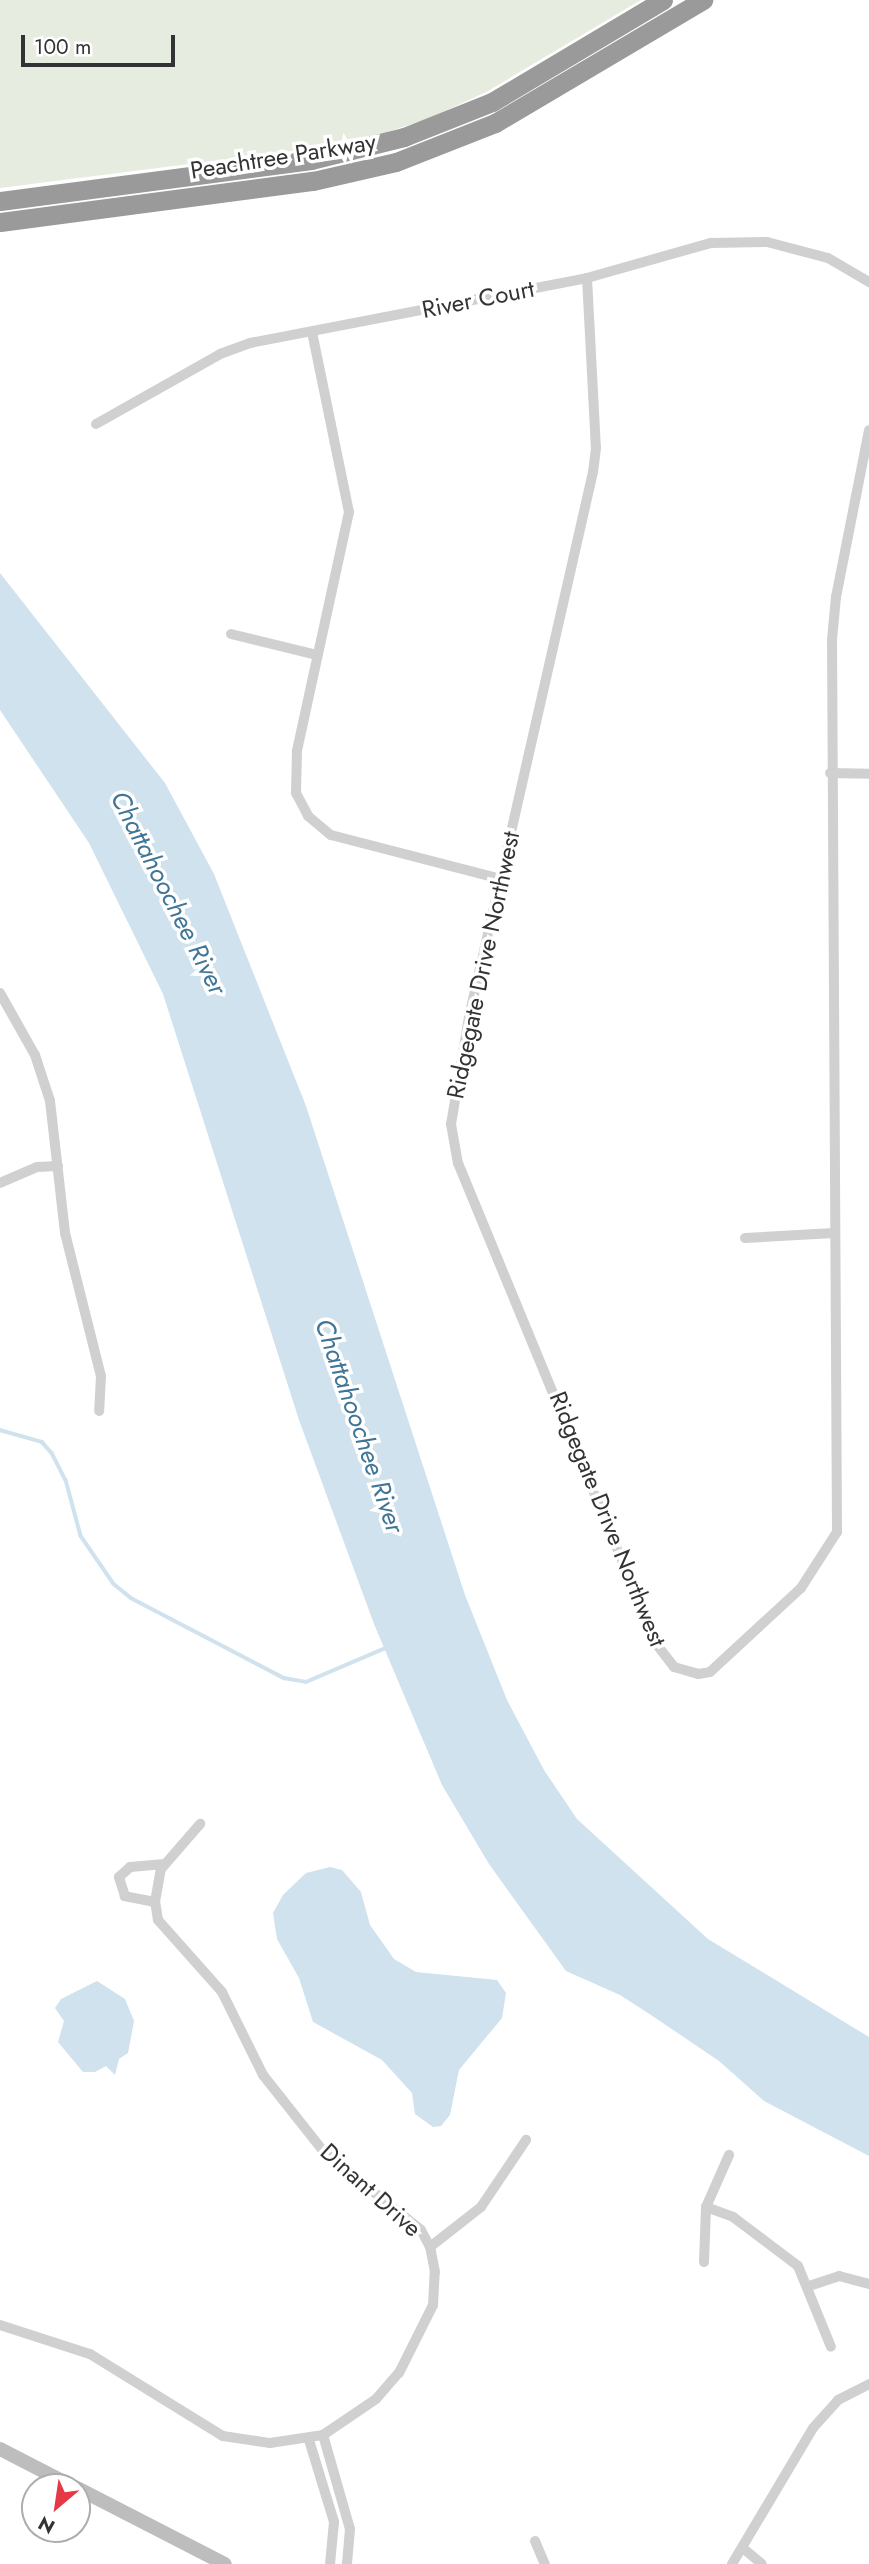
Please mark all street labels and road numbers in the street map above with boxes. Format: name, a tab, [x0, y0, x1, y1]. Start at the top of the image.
street label: Peachtree Parkway	[188, 127, 378, 185]
street label: River Court	[419, 274, 537, 324]
street label: Ridgegate Drive Northwest	[441, 829, 525, 1101]
street label: Ridgegate Drive Northwest	[544, 1387, 672, 1651]
street label: Dinant Drive	[315, 2137, 427, 2243]

